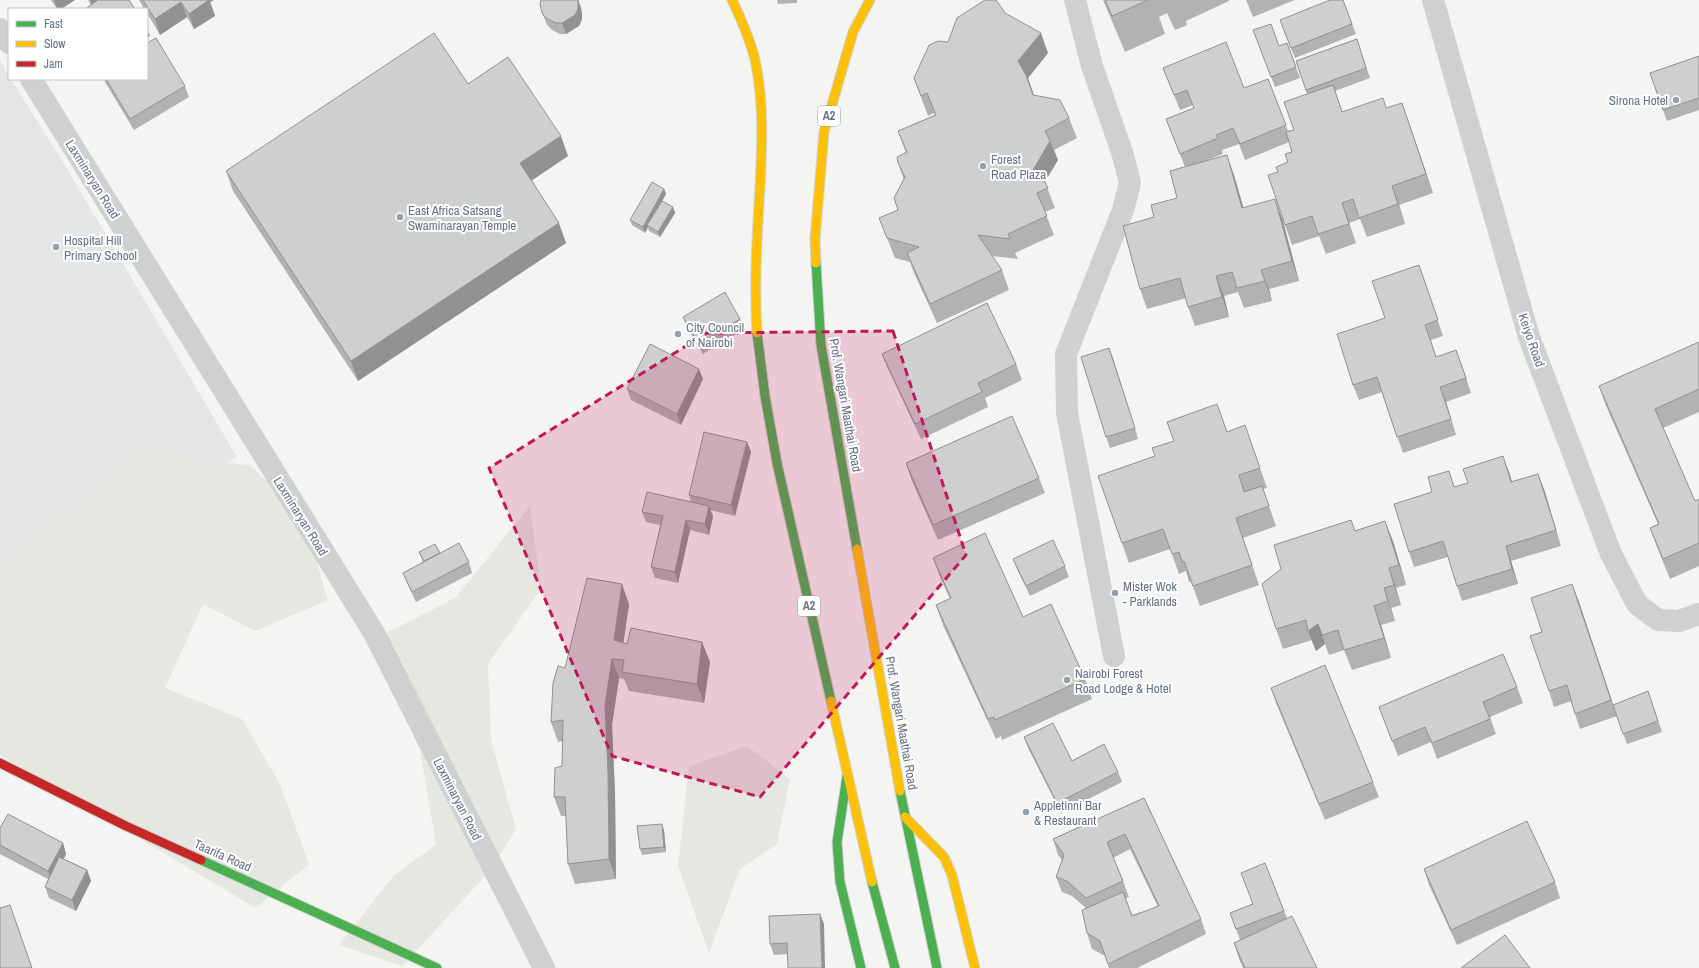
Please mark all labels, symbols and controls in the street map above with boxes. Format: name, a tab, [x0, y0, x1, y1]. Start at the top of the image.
legend	[8, 8, 148, 80]
text: Fast	[44, 16, 63, 32]
text: Slow	[44, 36, 66, 52]
text: Jam	[44, 56, 63, 72]
place label: Sirona Hotel	[1609, 92, 1668, 109]
marker: Sirona Hotel	[1671, 95, 1681, 105]
road number: A2	[818, 106, 840, 126]
street label: Laxminaryan Road	[62, 137, 124, 222]
place label: Forest Road Plaza	[991, 151, 1046, 183]
marker: Forest Road Plaza	[978, 161, 988, 171]
place label: East Africa Satsang Swaminarayan Temple	[408, 202, 516, 234]
marker: East Africa Satsang Swaminarayan Temple	[395, 212, 405, 222]
place label: Hospital Hill Primary School	[64, 232, 137, 264]
marker: Hospital Hill Primary School	[51, 242, 61, 252]
street label: Keiyo Road	[1514, 311, 1549, 369]
place label: City Council of Nairobi	[686, 319, 744, 351]
marker: City Council of Nairobi	[673, 329, 683, 339]
street label: Prof. Wangari Maathai Road	[825, 337, 866, 473]
street label: Laxminaryan Road	[270, 474, 332, 559]
place label: Mister Wok - Parklands	[1123, 578, 1177, 610]
marker: Mister Wok - Parklands	[1110, 588, 1120, 598]
road number: A2	[798, 596, 820, 616]
street label: Prof. Wangari Maathai Road	[881, 655, 922, 791]
place label: Nairobi Forest Road Lodge & Hotel	[1075, 665, 1171, 697]
marker: Nairobi Forest Road Lodge & Hotel	[1062, 675, 1072, 685]
street label: Laxminaryan Road	[430, 755, 486, 843]
place label: Appletinni Bar & Restaurant	[1033, 797, 1102, 829]
marker: Appletinni Bar & Restaurant	[1021, 807, 1031, 817]
street label: Taarifa Road	[191, 835, 254, 876]

